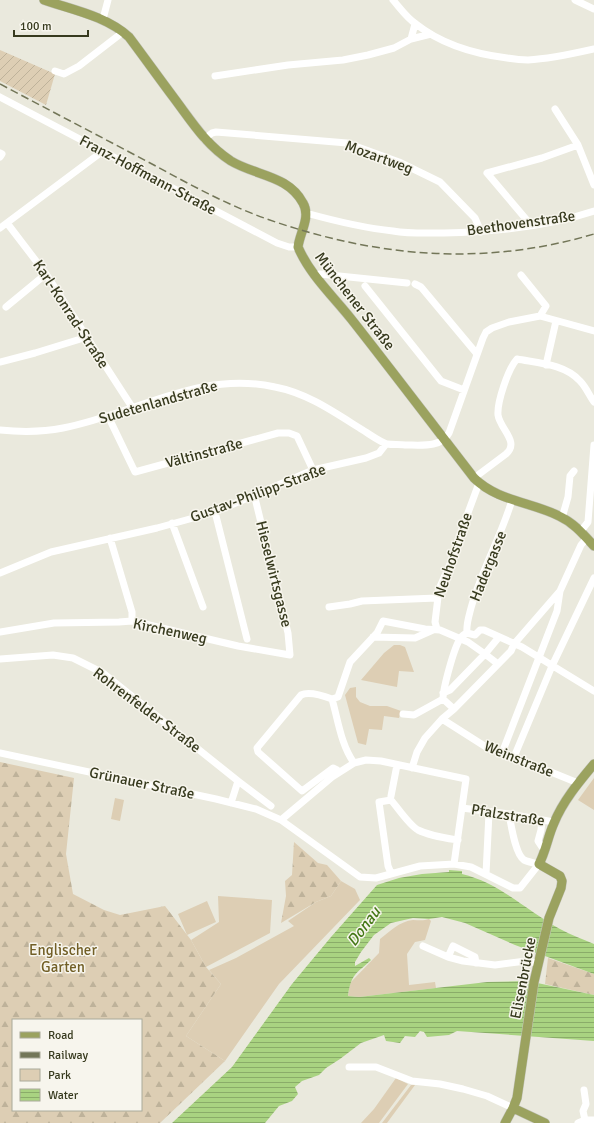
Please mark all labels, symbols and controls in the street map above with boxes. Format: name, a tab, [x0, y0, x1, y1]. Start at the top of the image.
scale bar	[14, 12, 88, 38]
text: 100 m	[20, 19, 52, 34]
street label: Franz-Hoffmann-Straße	[76, 131, 220, 219]
street label: Mozartweg	[342, 136, 416, 178]
street label: Beethovenstraße	[466, 206, 576, 240]
street label: Münchener Straße	[311, 248, 399, 354]
street label: Karl-Konrad-Straße	[29, 256, 113, 372]
street label: Sudetenlandstraße	[97, 376, 219, 428]
street label: Vältinstraße	[163, 434, 245, 472]
street label: Gustav-Philipp-Straße	[188, 460, 328, 526]
street label: Neuhofstraße	[430, 510, 476, 600]
street label: Hieselwirtsgasse	[252, 519, 296, 629]
street label: Hadergasse	[466, 528, 510, 604]
street label: Kirchenweg	[131, 614, 209, 648]
street label: Rohrenfelder Straße	[90, 664, 204, 756]
street label: Weinstraße	[481, 737, 557, 781]
street label: Grünauer Straße	[88, 763, 196, 803]
street label: Pfalzstraße	[470, 800, 546, 830]
water label: Donau	[342, 902, 386, 950]
street label: Elisenbrücke	[506, 936, 540, 1020]
park label: Englischer Garten	[29, 941, 97, 976]
legend	[12, 1019, 142, 1111]
text: Road	[48, 1028, 74, 1043]
text: Railway	[48, 1048, 88, 1063]
text: Park	[48, 1068, 71, 1083]
text: Water	[48, 1088, 79, 1103]

